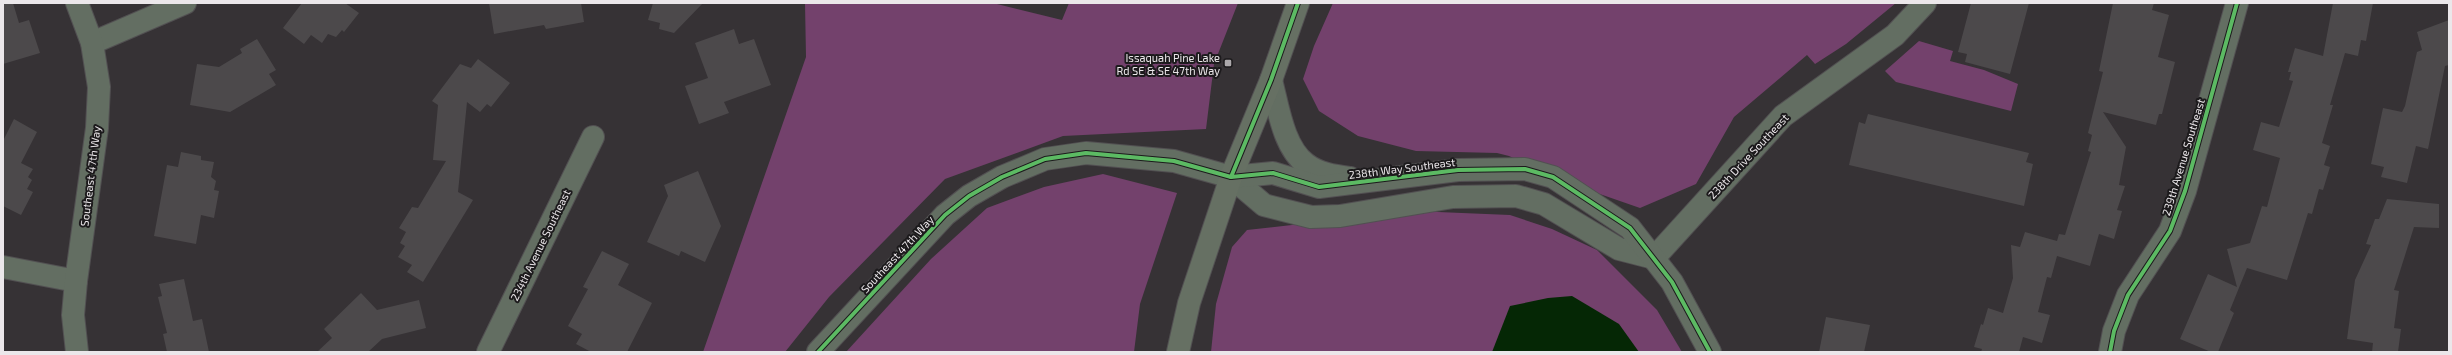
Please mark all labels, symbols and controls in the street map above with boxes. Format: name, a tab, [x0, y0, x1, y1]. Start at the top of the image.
place label: Issaquah Pine Lake Rd SE & SE 47th Way	[1116, 51, 1220, 77]
marker: Issaquah Pine Lake Rd SE & SE 47th Way	[1223, 58, 1233, 68]
street label: 239th Avenue Southeast	[2159, 97, 2207, 217]
street label: 238th Drive Southeast	[1705, 111, 1791, 201]
street label: Southeast 47th Way	[77, 125, 103, 227]
street label: 238th Way Southeast	[1348, 155, 1456, 181]
street label: 234th Avenue Southeast	[507, 187, 573, 303]
street label: Southeast 47th Way	[858, 213, 936, 295]

